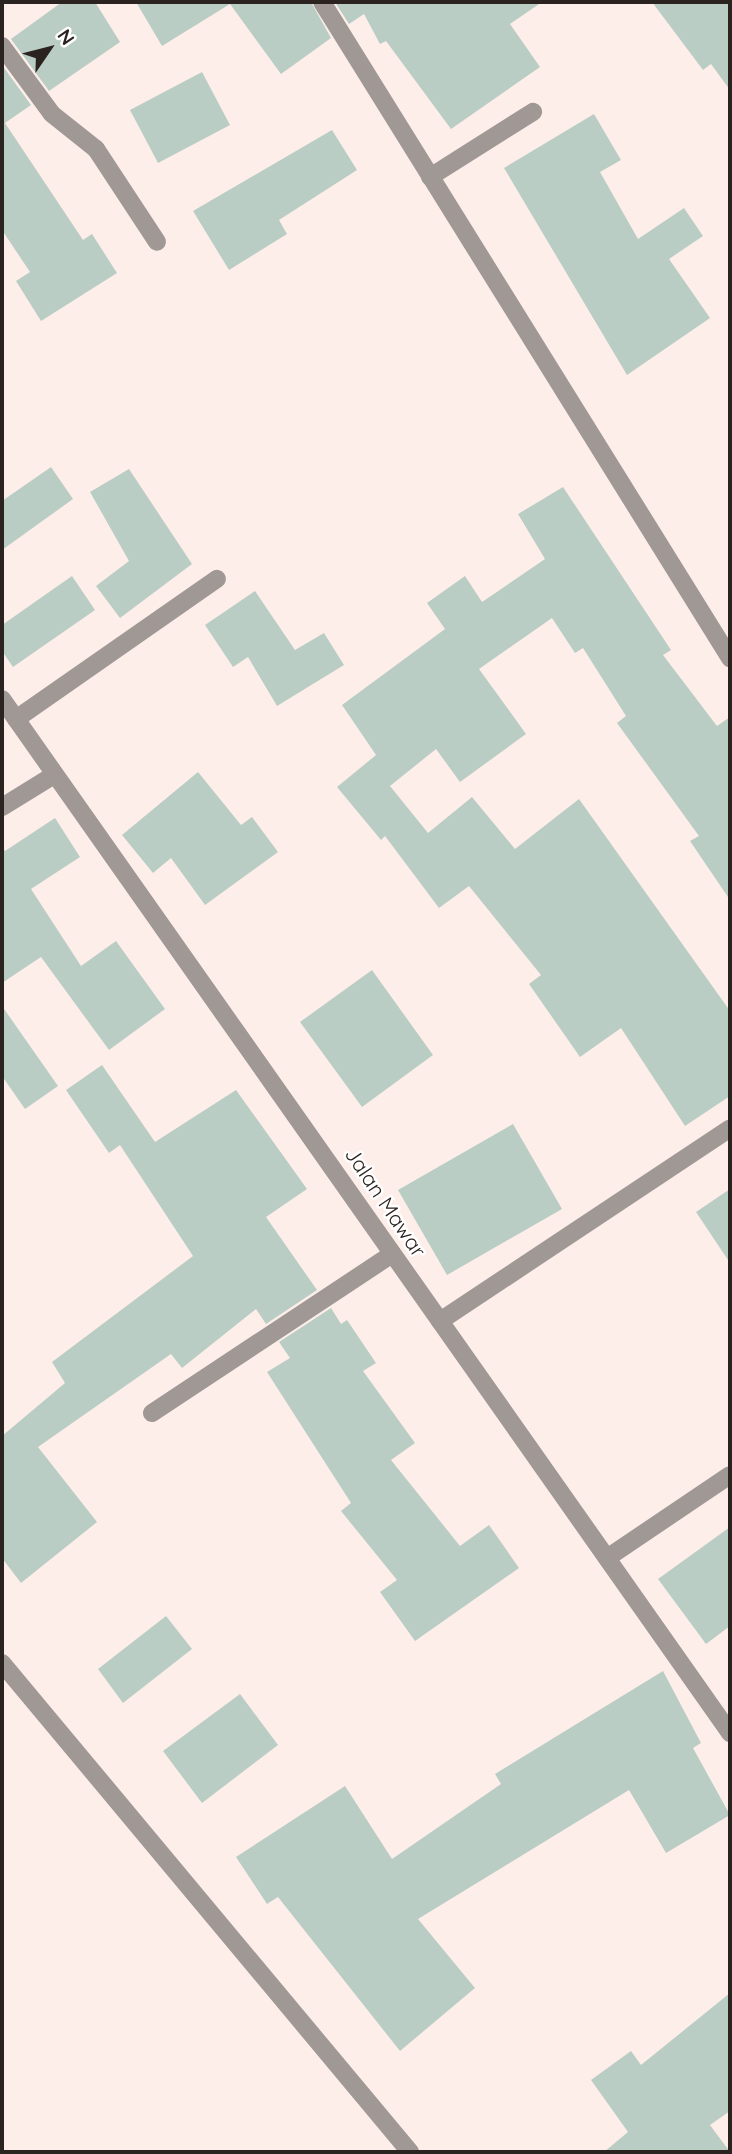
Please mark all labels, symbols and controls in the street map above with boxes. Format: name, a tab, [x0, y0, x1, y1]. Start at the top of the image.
north arrow	[14, 14, 84, 84]
text: N	[52, 24, 80, 50]
street label: Jalan Mawar	[340, 1142, 432, 1262]

